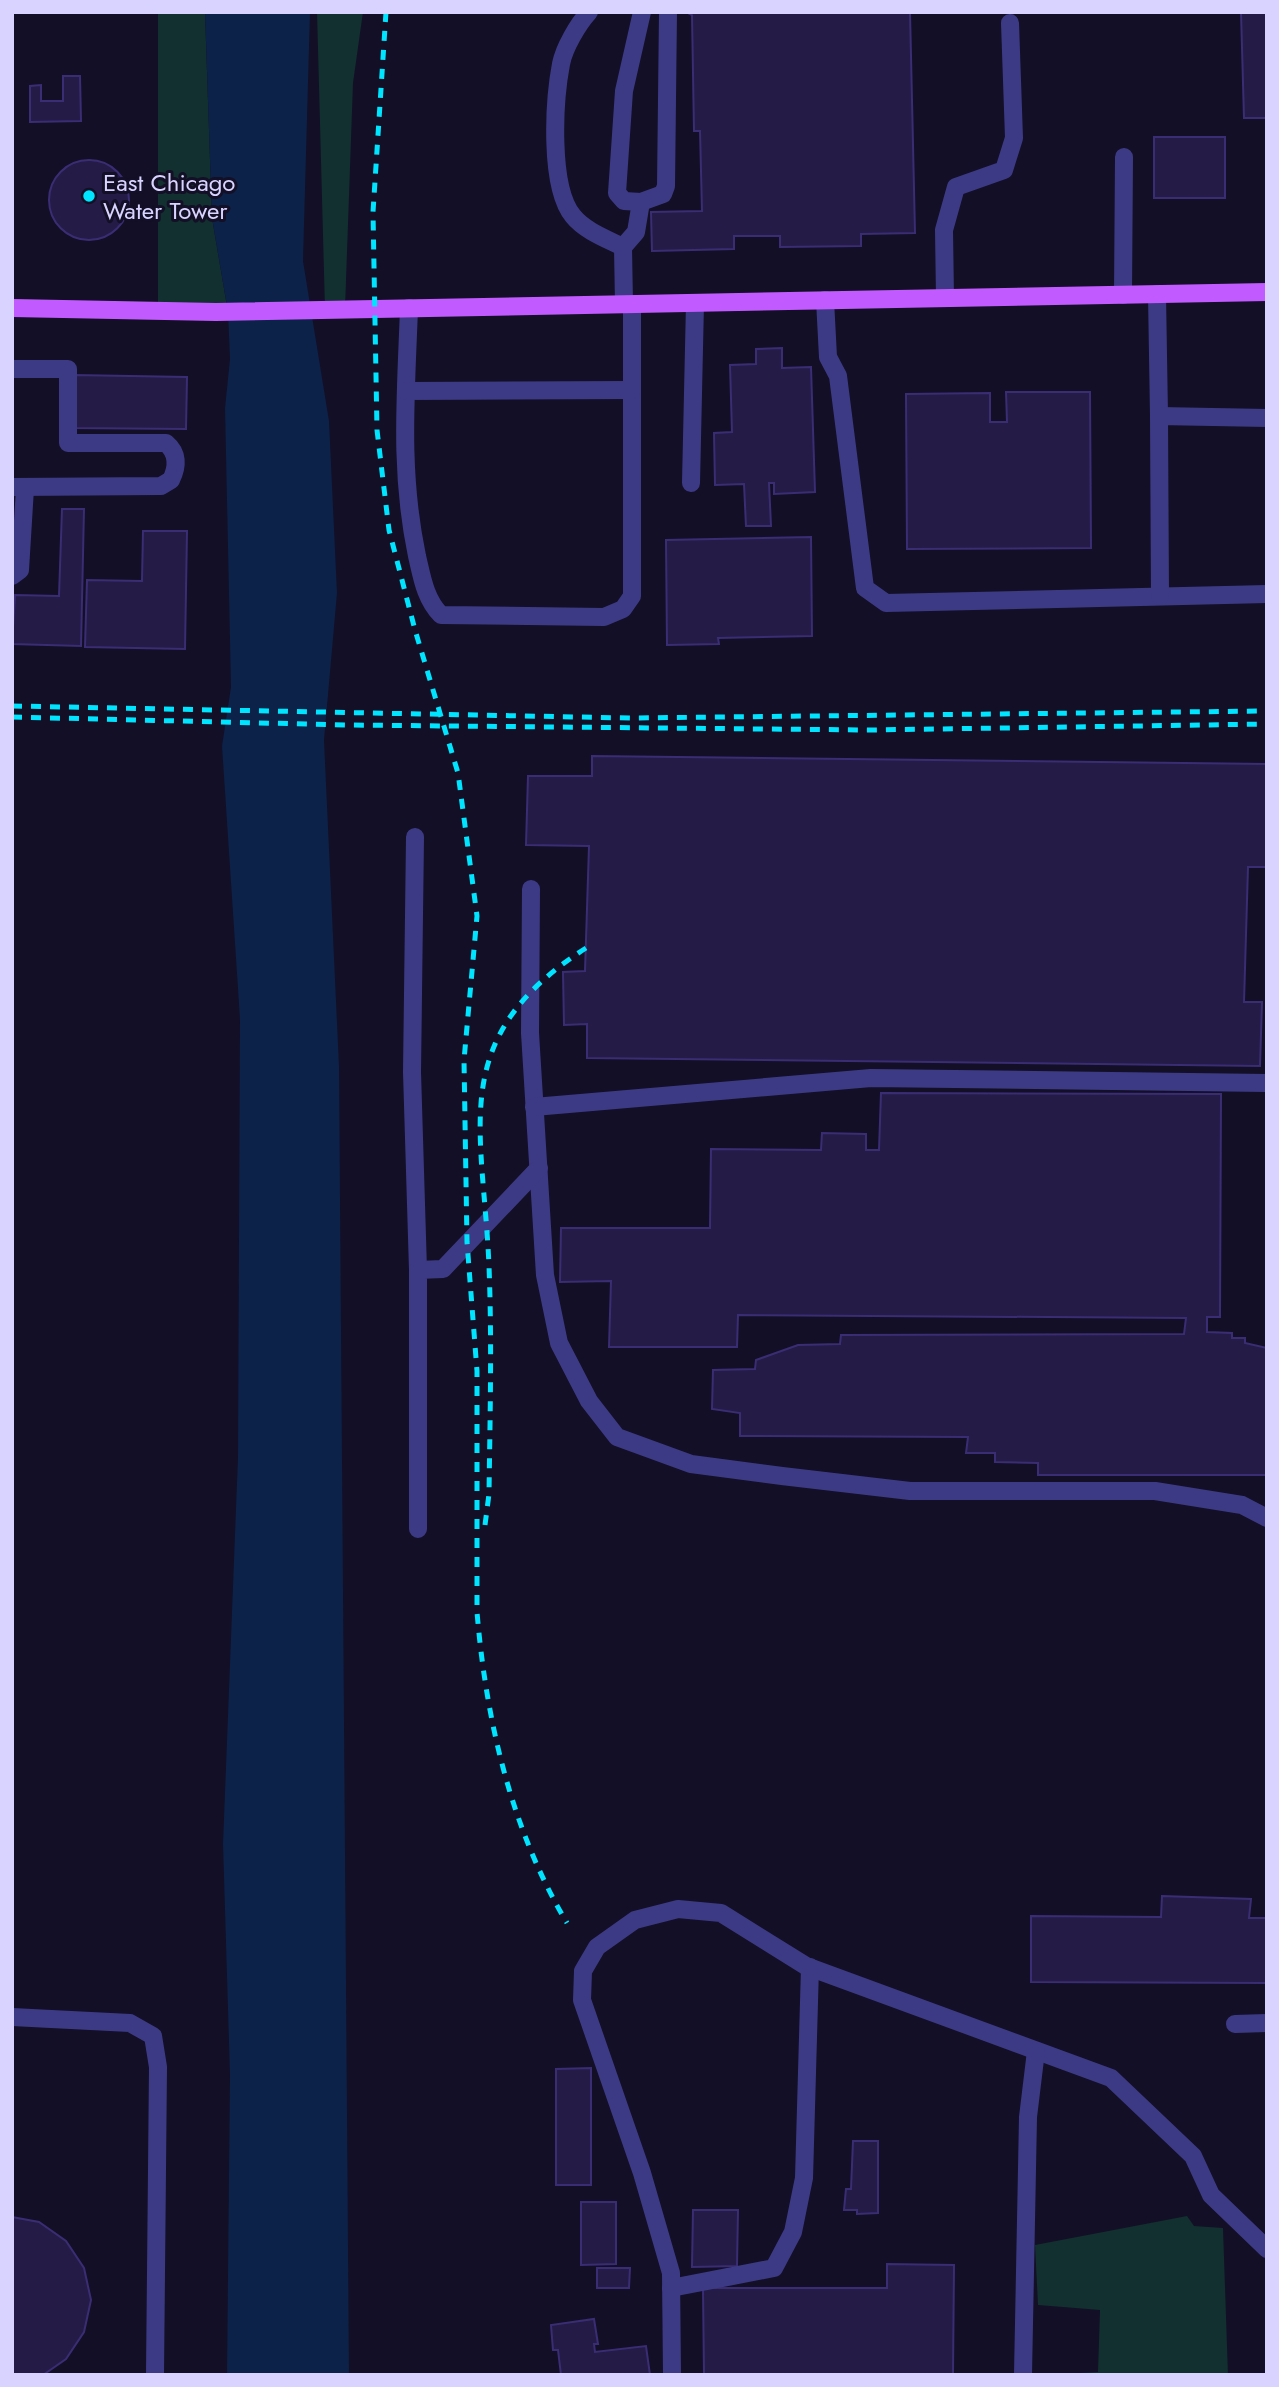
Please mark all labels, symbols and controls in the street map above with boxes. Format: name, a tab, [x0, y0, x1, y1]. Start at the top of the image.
place label: East Chicago Water Tower	[103, 165, 235, 228]
marker: East Chicago Water Tower	[81, 188, 97, 204]

